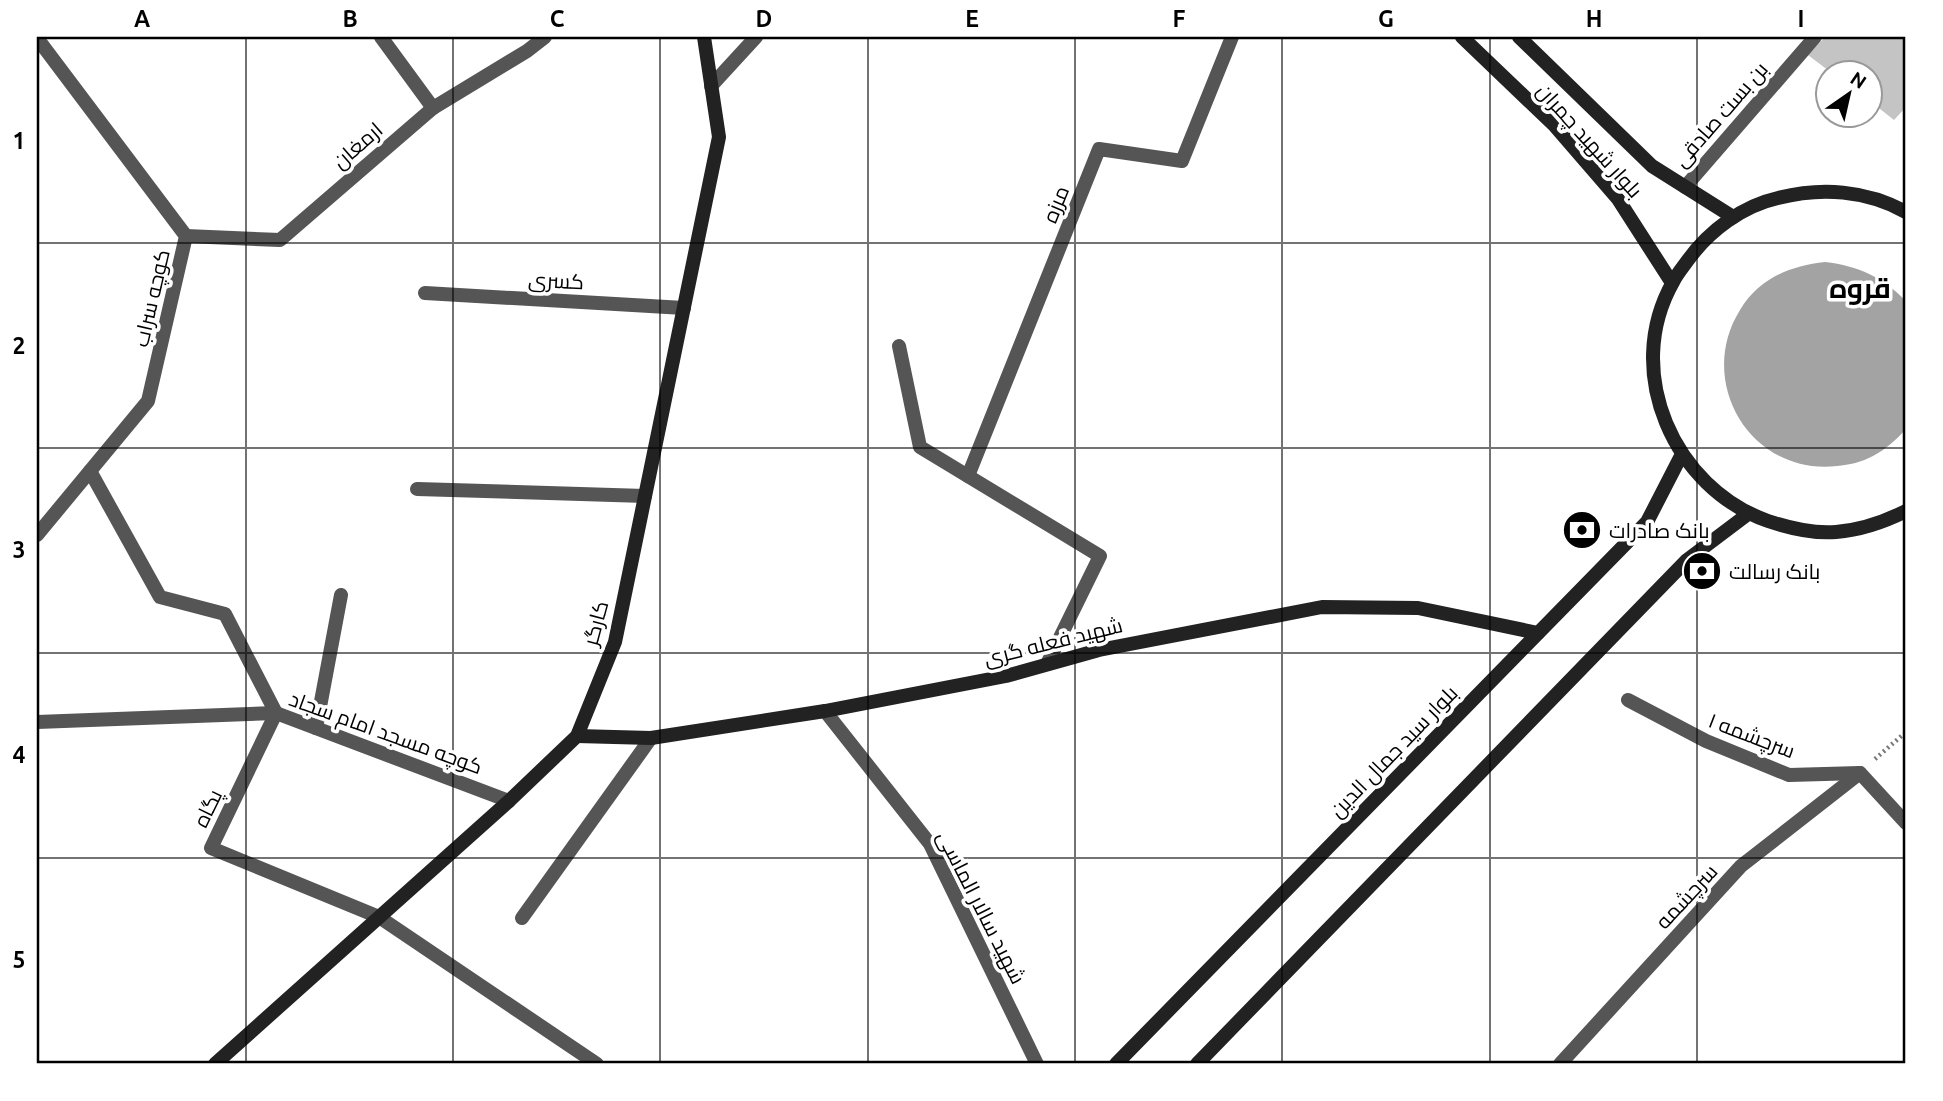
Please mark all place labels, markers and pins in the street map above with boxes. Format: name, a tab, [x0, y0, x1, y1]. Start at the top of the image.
bank icon: بانک صادرات	[1561, 509, 1603, 551]
place label: بانک صادرات	[1609, 518, 1710, 543]
bank icon: بانک رسالت	[1681, 550, 1723, 592]
place label: بانک رسالت	[1729, 559, 1820, 584]

